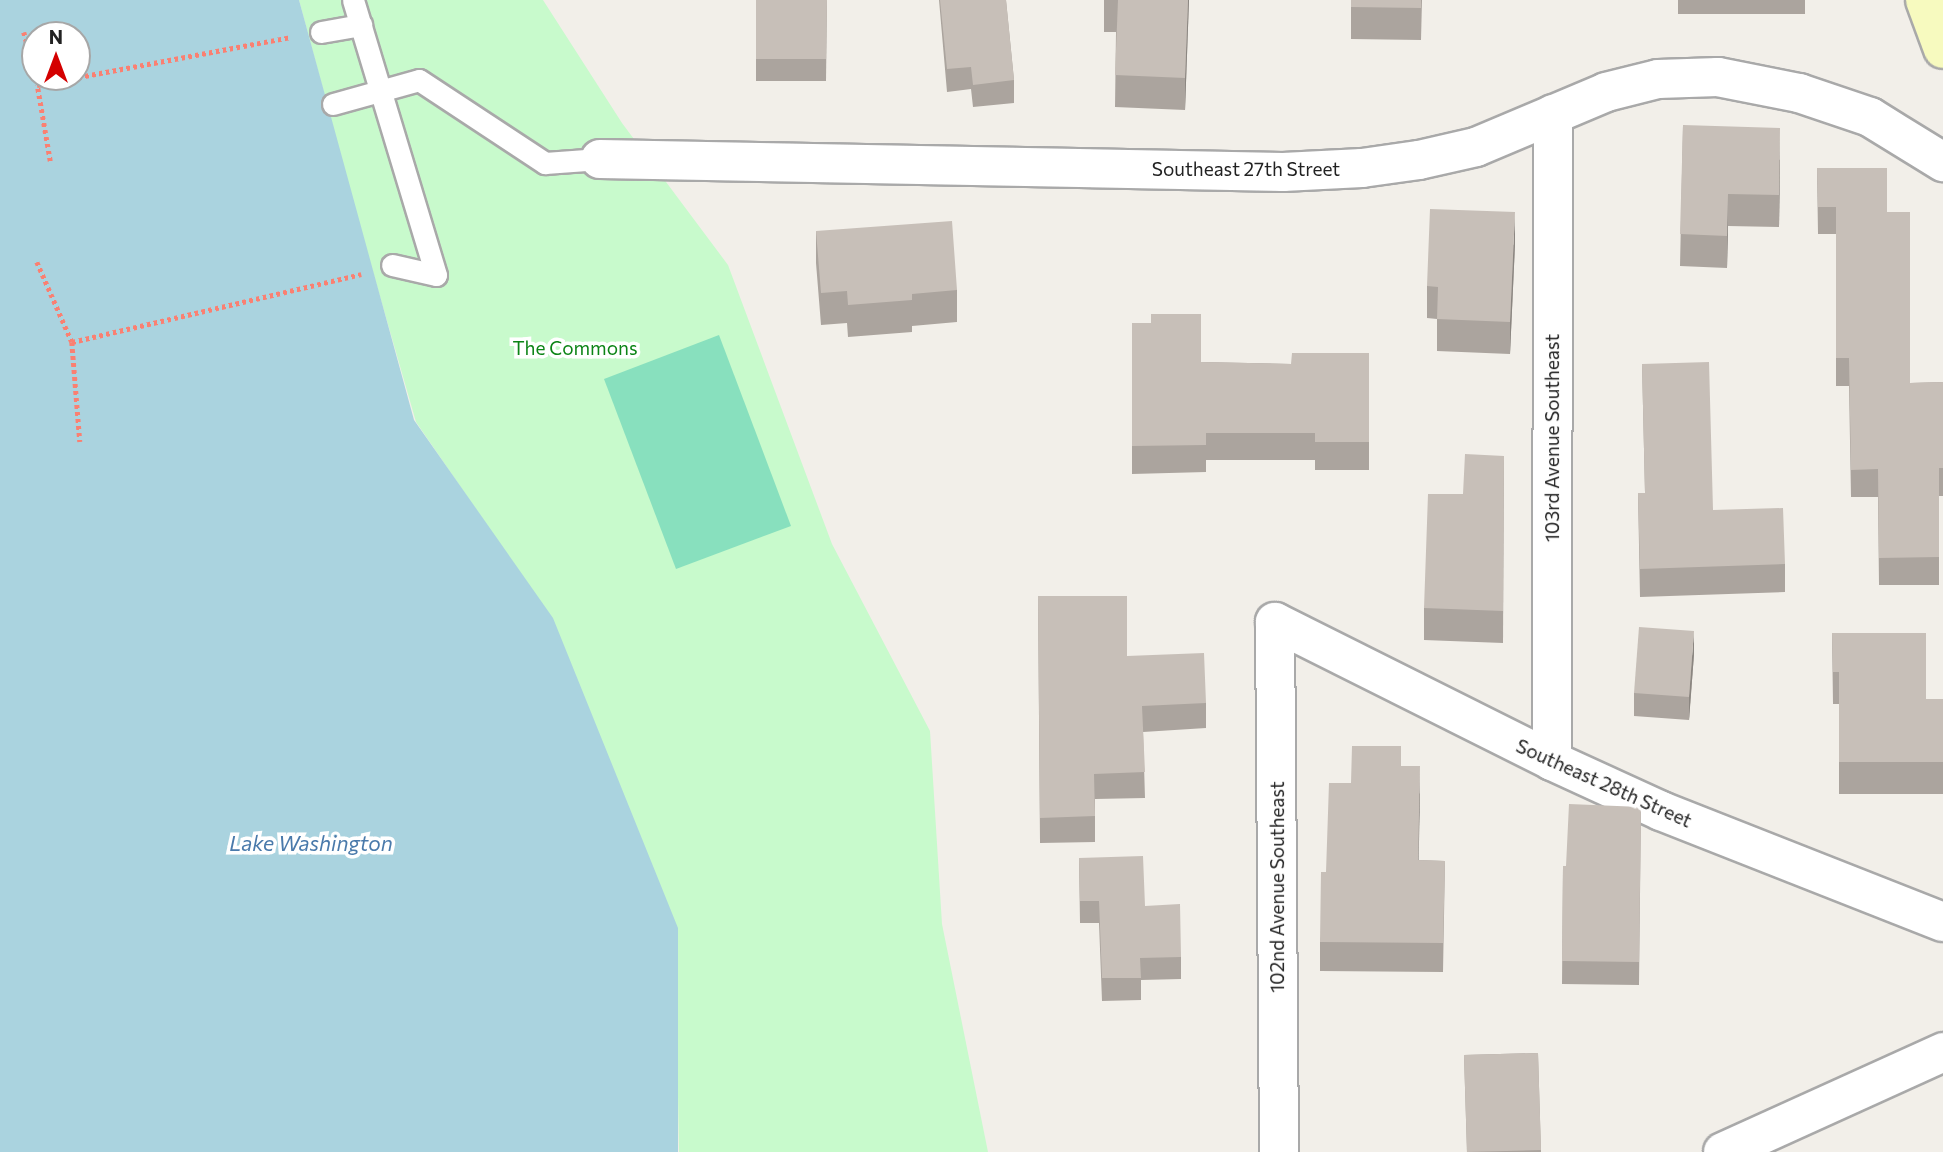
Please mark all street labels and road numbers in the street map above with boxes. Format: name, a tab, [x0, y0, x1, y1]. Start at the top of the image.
street label: Southeast 27th Street	[1152, 158, 1340, 180]
street label: 103rd Avenue Southeast	[1541, 334, 1563, 542]
street label: Southeast 28th Street	[1513, 734, 1695, 832]
street label: 102nd Avenue Southeast	[1266, 781, 1288, 993]

